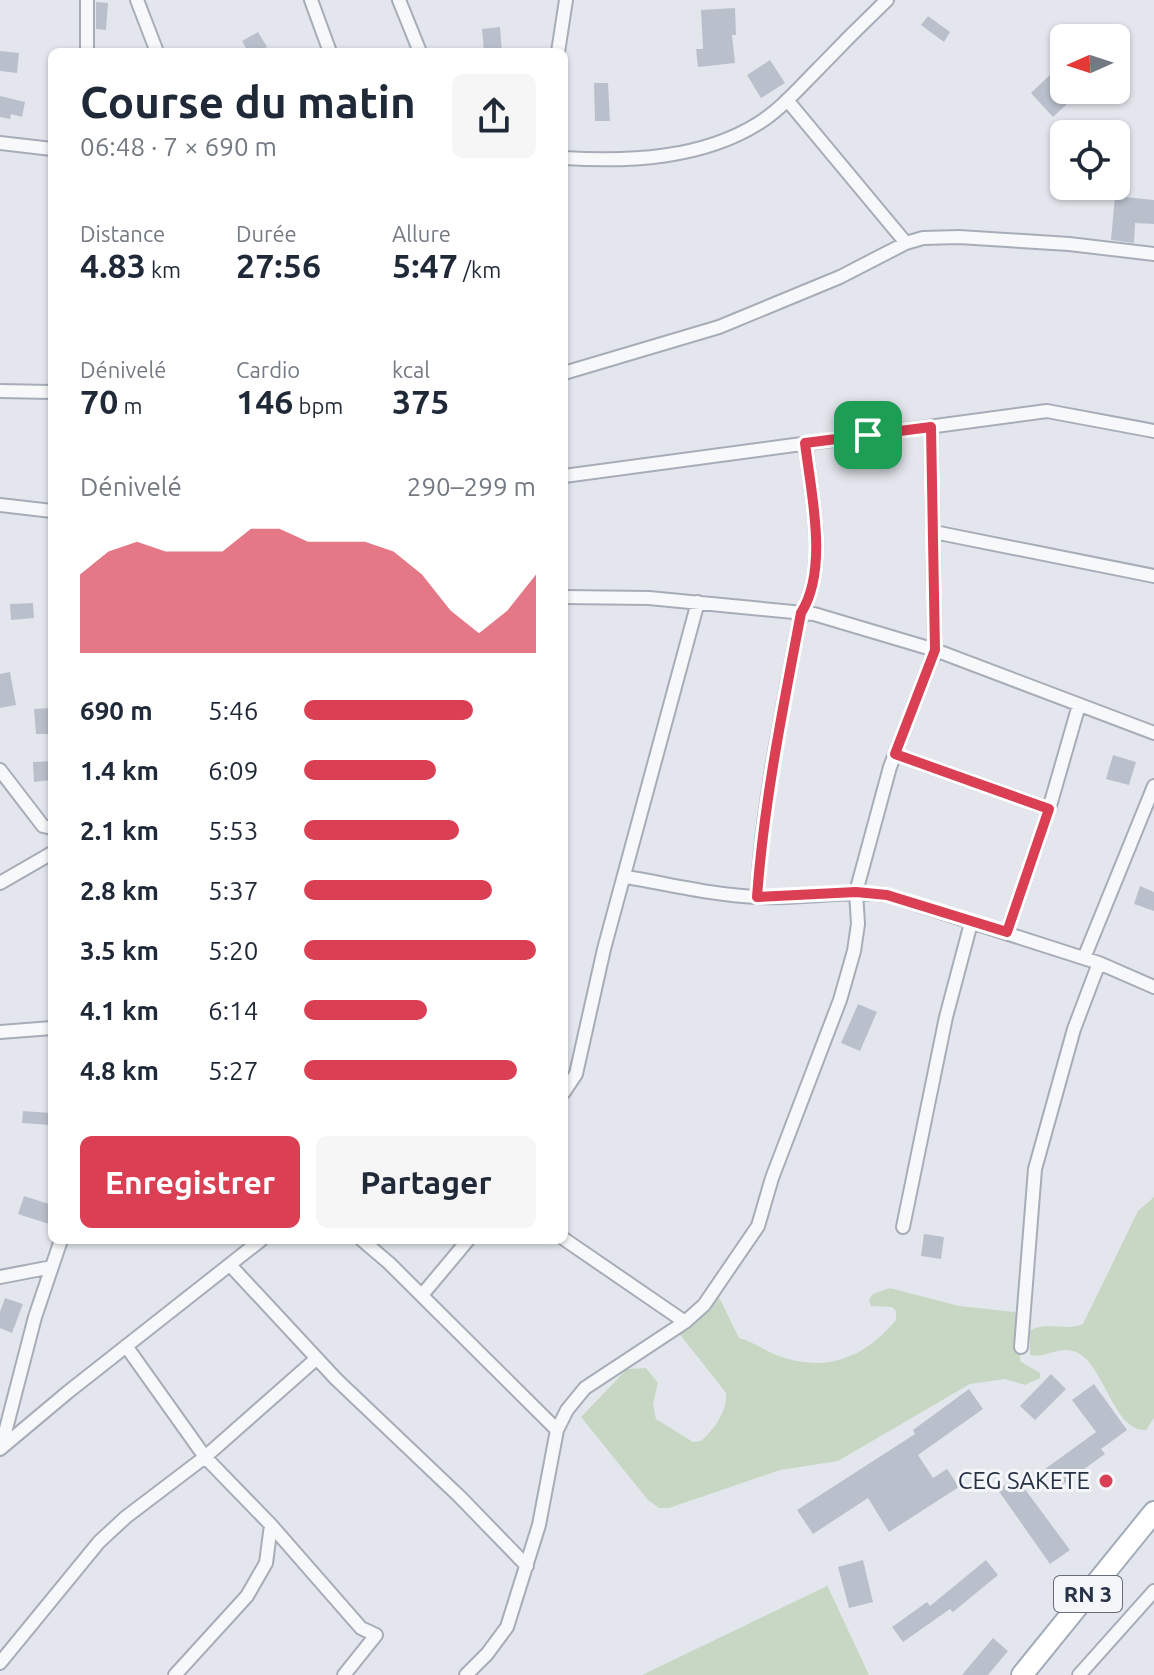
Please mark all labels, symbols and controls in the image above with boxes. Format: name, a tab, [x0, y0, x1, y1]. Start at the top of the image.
north arrow	[1050, 24, 1130, 104]
map controls	[1050, 24, 1130, 200]
button: share	[452, 74, 536, 158]
text: Course du matin	[80, 77, 416, 126]
button: locate	[1050, 120, 1130, 200]
text: 06:48 · 7 × 690 m	[80, 132, 277, 161]
text: Distance	[80, 221, 165, 246]
text: Durée	[236, 221, 297, 246]
text: Allure	[392, 221, 451, 246]
text: 4.83	[80, 246, 146, 284]
text: 27:56	[236, 246, 321, 284]
text: 5:47	[392, 246, 458, 284]
text: km	[146, 257, 181, 282]
text: /km	[458, 257, 501, 282]
text: Dénivelé	[80, 357, 166, 382]
text: Cardio	[236, 357, 300, 382]
text: kcal	[392, 357, 430, 382]
text: 70	[80, 382, 118, 420]
text: 146	[236, 382, 294, 420]
text: 375	[392, 382, 450, 420]
text: m	[118, 393, 142, 418]
text: bpm	[294, 393, 343, 418]
pin	[834, 401, 902, 469]
icon: arrive	[846, 413, 890, 457]
text: Dénivelé	[80, 472, 182, 501]
text: 290–299 m	[407, 472, 536, 501]
text: 690 m	[80, 696, 153, 725]
text: 5:46	[208, 696, 258, 725]
text: 1.4 km	[80, 756, 159, 785]
text: 6:09	[208, 756, 258, 785]
text: 2.1 km	[80, 816, 159, 845]
text: 5:53	[208, 816, 258, 845]
text: 2.8 km	[80, 876, 159, 905]
text: 5:37	[208, 876, 258, 905]
text: 3.5 km	[80, 936, 159, 965]
text: 5:20	[208, 936, 258, 965]
text: 4.1 km	[80, 996, 159, 1025]
text: 6:14	[208, 996, 258, 1025]
text: 4.8 km	[80, 1056, 159, 1085]
text: 5:27	[208, 1056, 258, 1085]
button: Enregistrer	[80, 1136, 300, 1228]
button: Partager	[316, 1136, 536, 1228]
place label: CEG SAKETE	[958, 1467, 1090, 1494]
marker: CEG SAKETE	[1097, 1472, 1115, 1490]
road number: RN 3	[1054, 1576, 1122, 1612]

